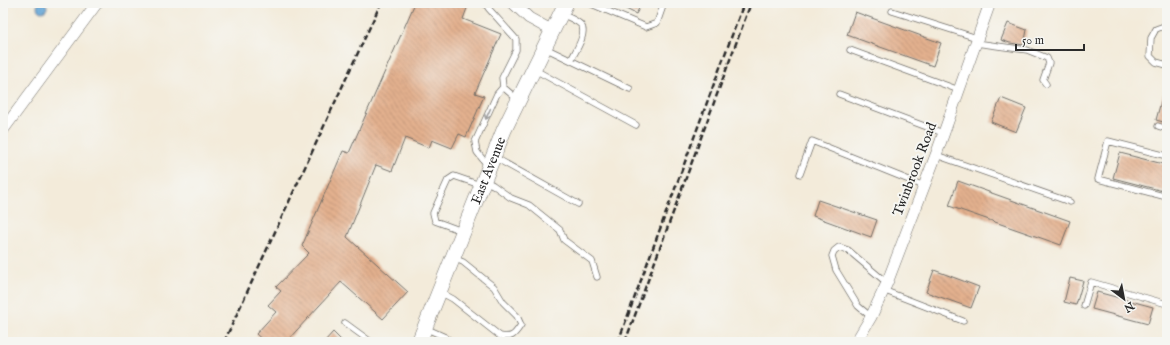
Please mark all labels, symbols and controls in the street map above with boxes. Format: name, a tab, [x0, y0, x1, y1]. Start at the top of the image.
scale bar	[1016, 26, 1084, 52]
text: 50 m	[1022, 33, 1044, 48]
one-way arrow	[484, 107, 491, 119]
street label: Twinbrook Road	[889, 119, 941, 219]
street label: East Avenue	[467, 134, 511, 207]
north arrow	[1104, 279, 1144, 319]
text: N	[1121, 298, 1137, 315]

